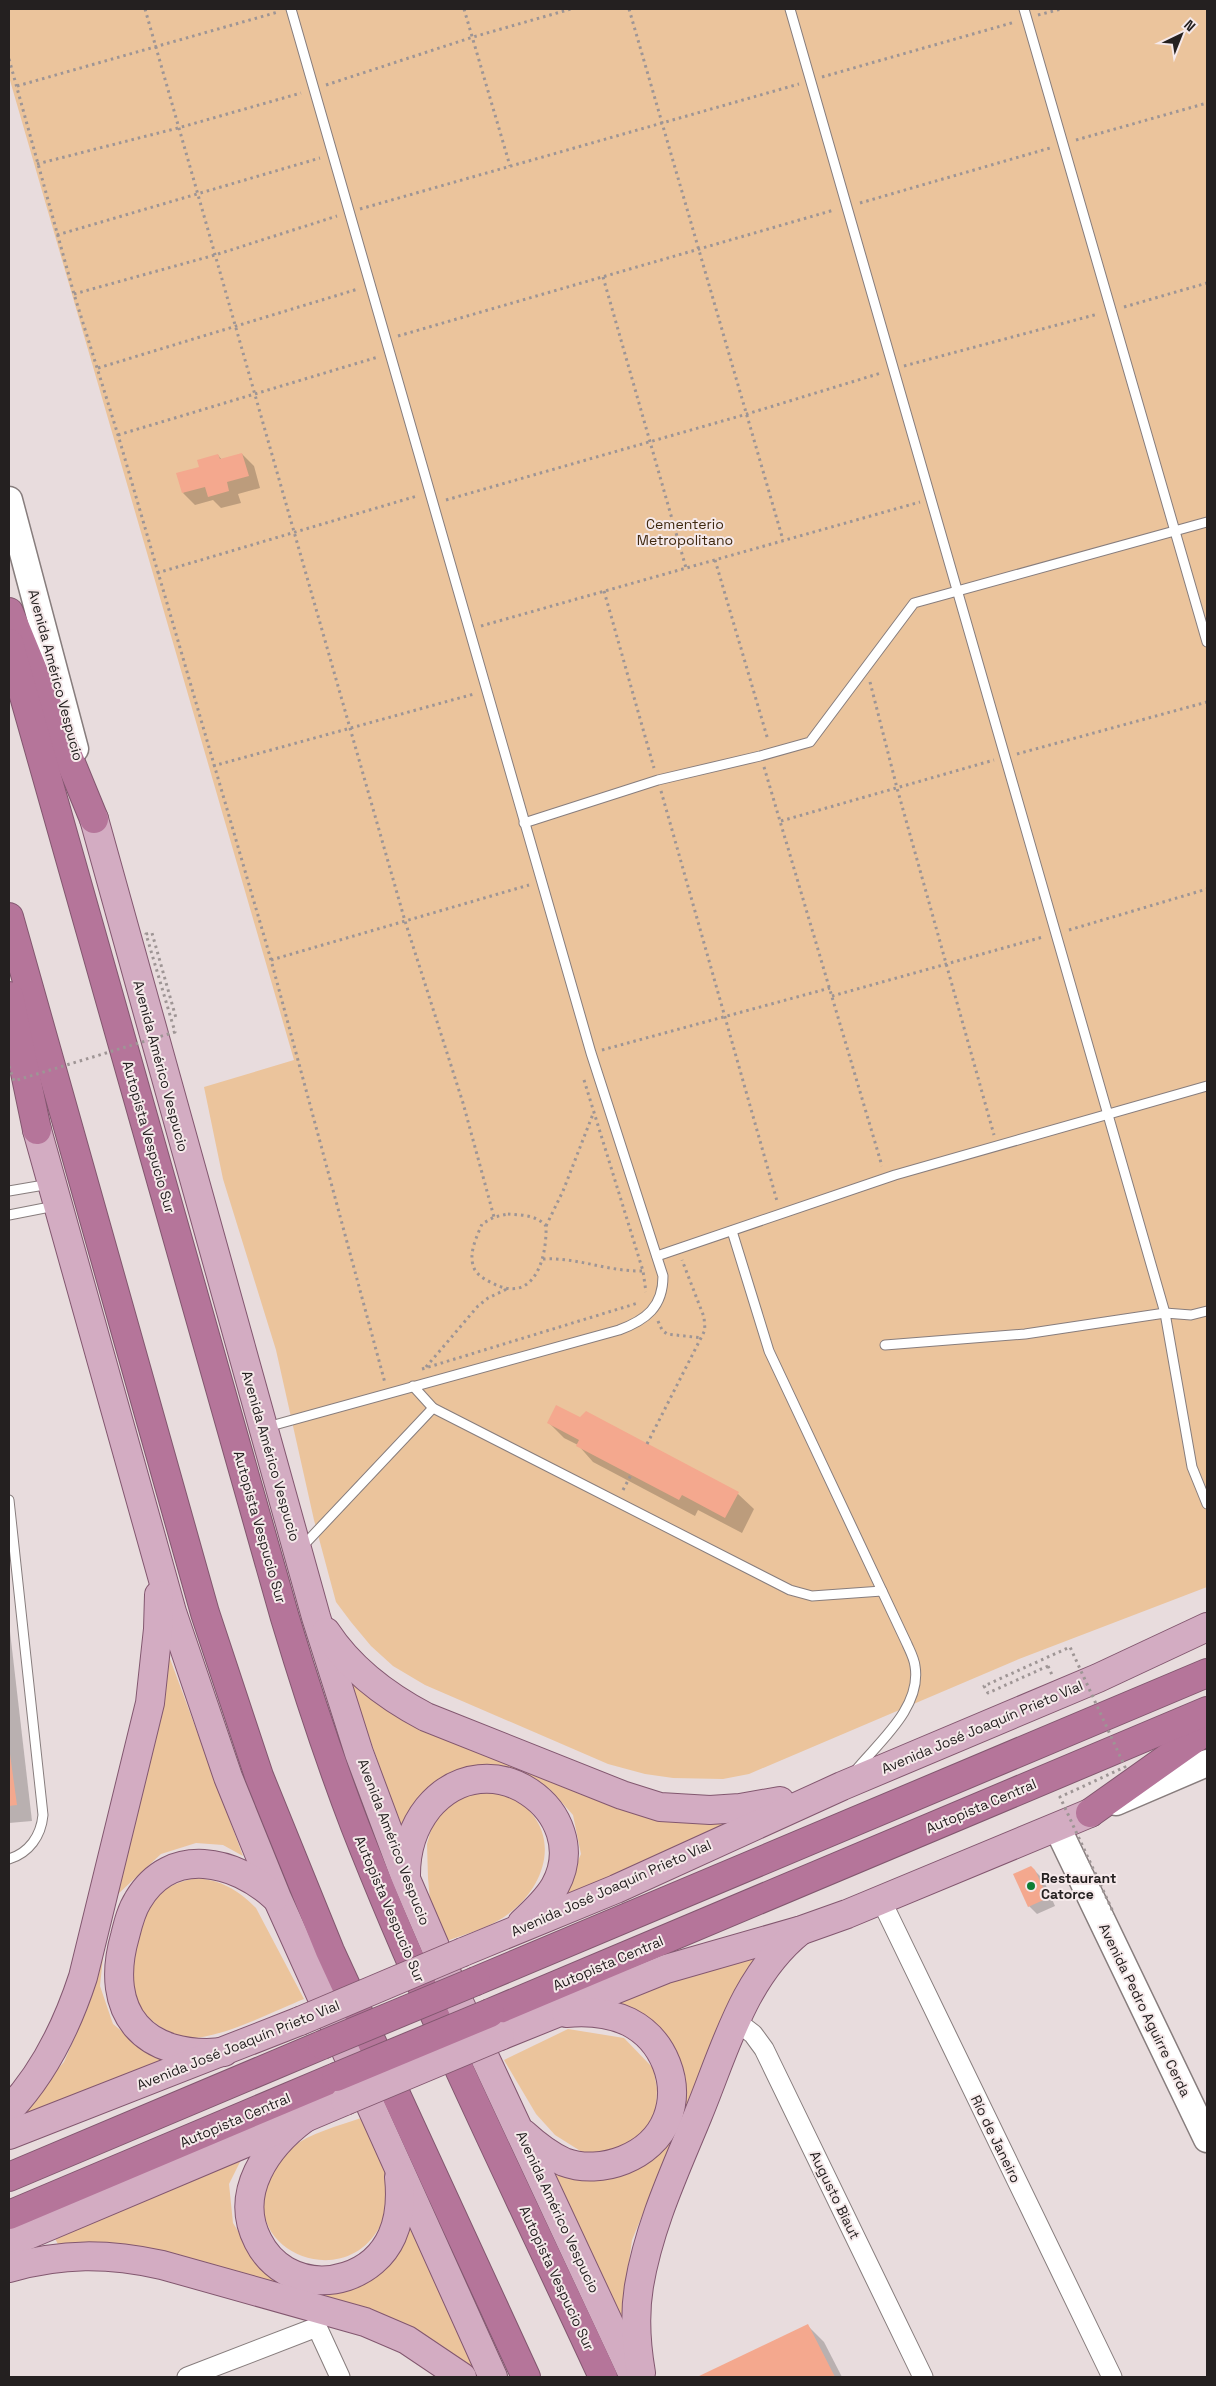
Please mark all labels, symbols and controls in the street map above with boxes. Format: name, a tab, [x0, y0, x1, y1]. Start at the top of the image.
north arrow	[1156, 10, 1206, 60]
text: N	[1180, 16, 1199, 35]
park label: Cementerio Metropolitano	[637, 515, 733, 549]
street label: Avenida Américo Vespucio	[24, 587, 88, 763]
street label: Avenida Américo Vespucio	[129, 978, 193, 1154]
street label: Autopista Vespucio Sur	[119, 1059, 179, 1215]
street label: Avenida Américo Vespucio	[238, 1369, 304, 1543]
street label: Autopista Vespucio Sur	[230, 1449, 290, 1605]
street label: Avenida José Joaquín Prieto Vial	[878, 1676, 1086, 1778]
street label: Avenida Américo Vespucio	[354, 1756, 434, 1928]
street label: Autopista Central	[923, 1775, 1039, 1837]
street label: Autopista Vespucio Sur	[351, 1833, 429, 1985]
street label: Avenida José Joaquín Prieto Vial	[508, 1836, 714, 1940]
place label: Restaurant Catorce	[1041, 1869, 1116, 1903]
marker: Restaurant Catorce	[1025, 1880, 1037, 1892]
street label: Avenida Pedro Aguirre Cerda	[1095, 1920, 1195, 2100]
street label: Autopista Central	[550, 1932, 666, 1994]
street label: Avenida José Joaquín Prieto Vial	[134, 1996, 342, 2094]
street label: Autopista Central	[177, 2089, 293, 2151]
street label: Río de Janeiro	[967, 2092, 1025, 2186]
street label: Avenida Américo Vespucio	[512, 2128, 604, 2296]
street label: Augusto Biaut	[806, 2148, 864, 2242]
street label: Autopista Vespucio Sur	[516, 2203, 598, 2353]

